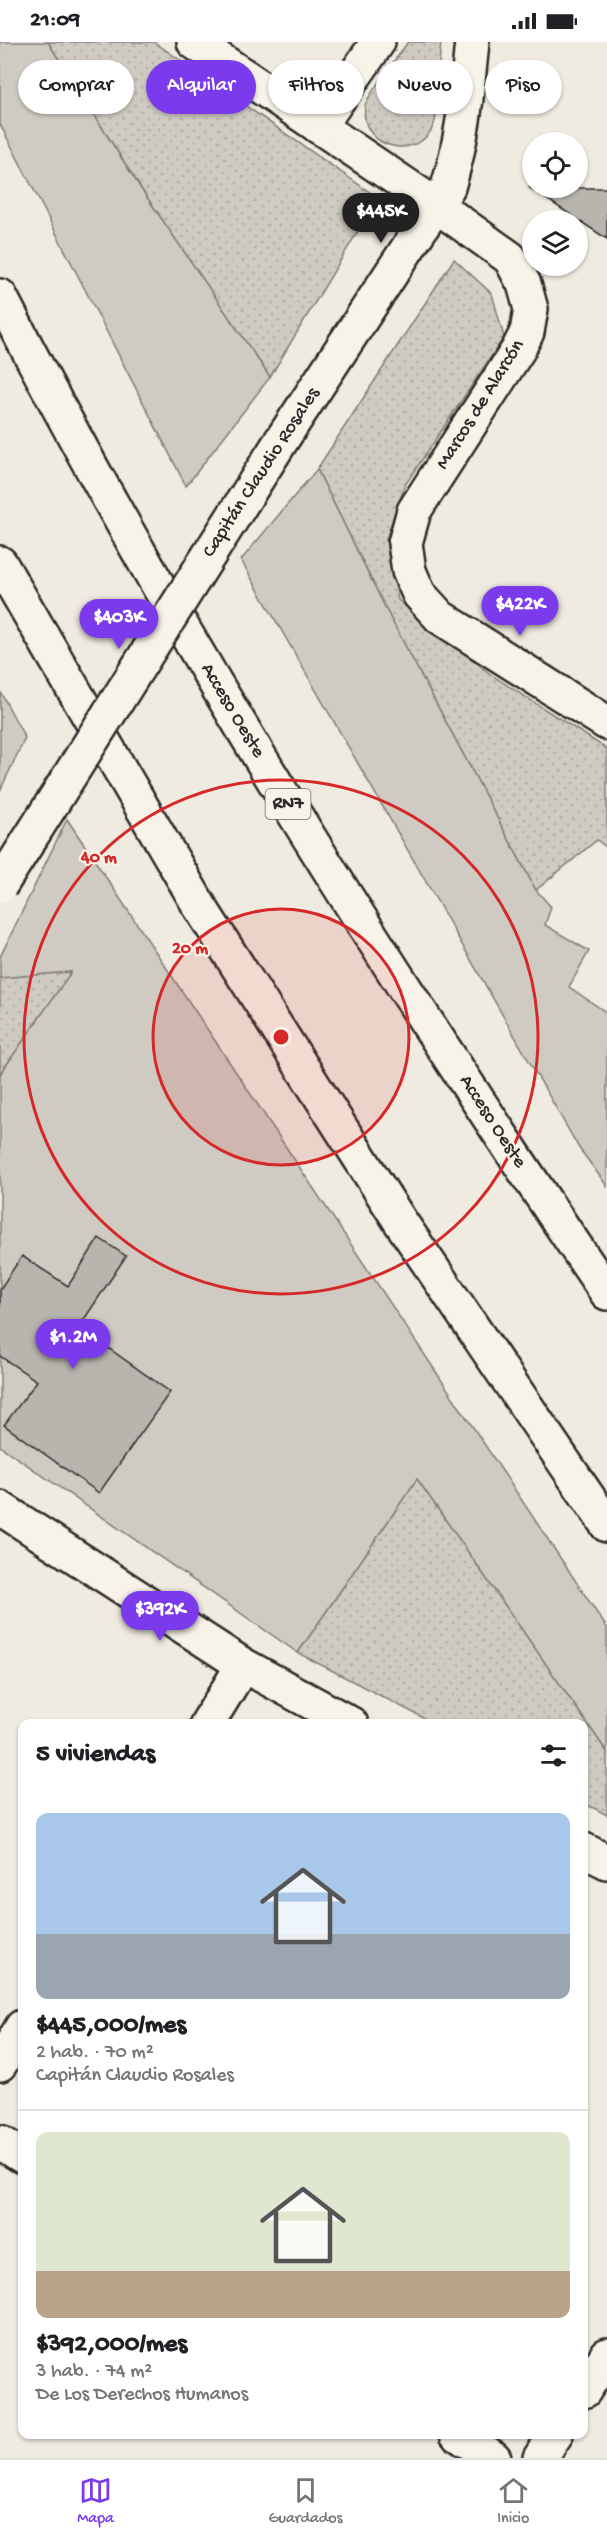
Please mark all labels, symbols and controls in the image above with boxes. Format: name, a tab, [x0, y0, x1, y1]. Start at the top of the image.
text: 21:09	[30, 8, 80, 34]
chip: Comprar	[18, 60, 134, 114]
chip: Alquilar	[146, 60, 256, 114]
chip: Filtros	[268, 60, 364, 114]
chip: Nuevo	[376, 60, 473, 114]
chip: Piso	[485, 60, 562, 114]
map controls	[522, 132, 588, 276]
button: locate	[522, 132, 588, 198]
pin: $445K	[339, 193, 423, 244]
text: $445K	[356, 201, 406, 224]
button: layers	[522, 210, 588, 276]
street label: Marcos de Alarcón	[432, 335, 531, 474]
street label: Capitán Claudio Rosales	[198, 383, 326, 562]
pin: $422K	[478, 586, 562, 637]
text: $422K	[495, 594, 545, 617]
pin: $403K	[77, 599, 161, 650]
text: $403K	[93, 607, 145, 630]
street label: Acceso Oeste	[195, 659, 270, 763]
road number: RN7	[266, 789, 310, 819]
text: 40 m	[80, 848, 117, 869]
text: 20 m	[172, 939, 208, 960]
centre of rings	[271, 1027, 291, 1047]
street label: Acceso Oeste	[453, 1071, 531, 1173]
pin: $1.2M	[31, 1319, 115, 1370]
text: $1.2M	[49, 1327, 97, 1350]
pin: $392K	[118, 1591, 202, 1642]
text: $392K	[135, 1599, 185, 1622]
icon: filters	[537, 1739, 570, 1772]
text: 5 viviendas	[36, 1740, 155, 1771]
icon: home	[249, 1852, 357, 1960]
text: $445,000/mes	[36, 2011, 186, 2042]
text: 2 hab. · 70 m²	[36, 2042, 154, 2065]
text: Capitán Claudio Rosales	[36, 2065, 234, 2088]
icon: home	[249, 2171, 357, 2279]
text: $392,000/mes	[36, 2330, 187, 2361]
text: 3 hab. · 74 m²	[36, 2361, 152, 2384]
text: De Los Derechos Humanos	[36, 2384, 248, 2407]
tab: Mapa	[77, 2474, 114, 2529]
tab: Guardados	[268, 2474, 342, 2529]
tab: Inicio	[497, 2474, 530, 2529]

